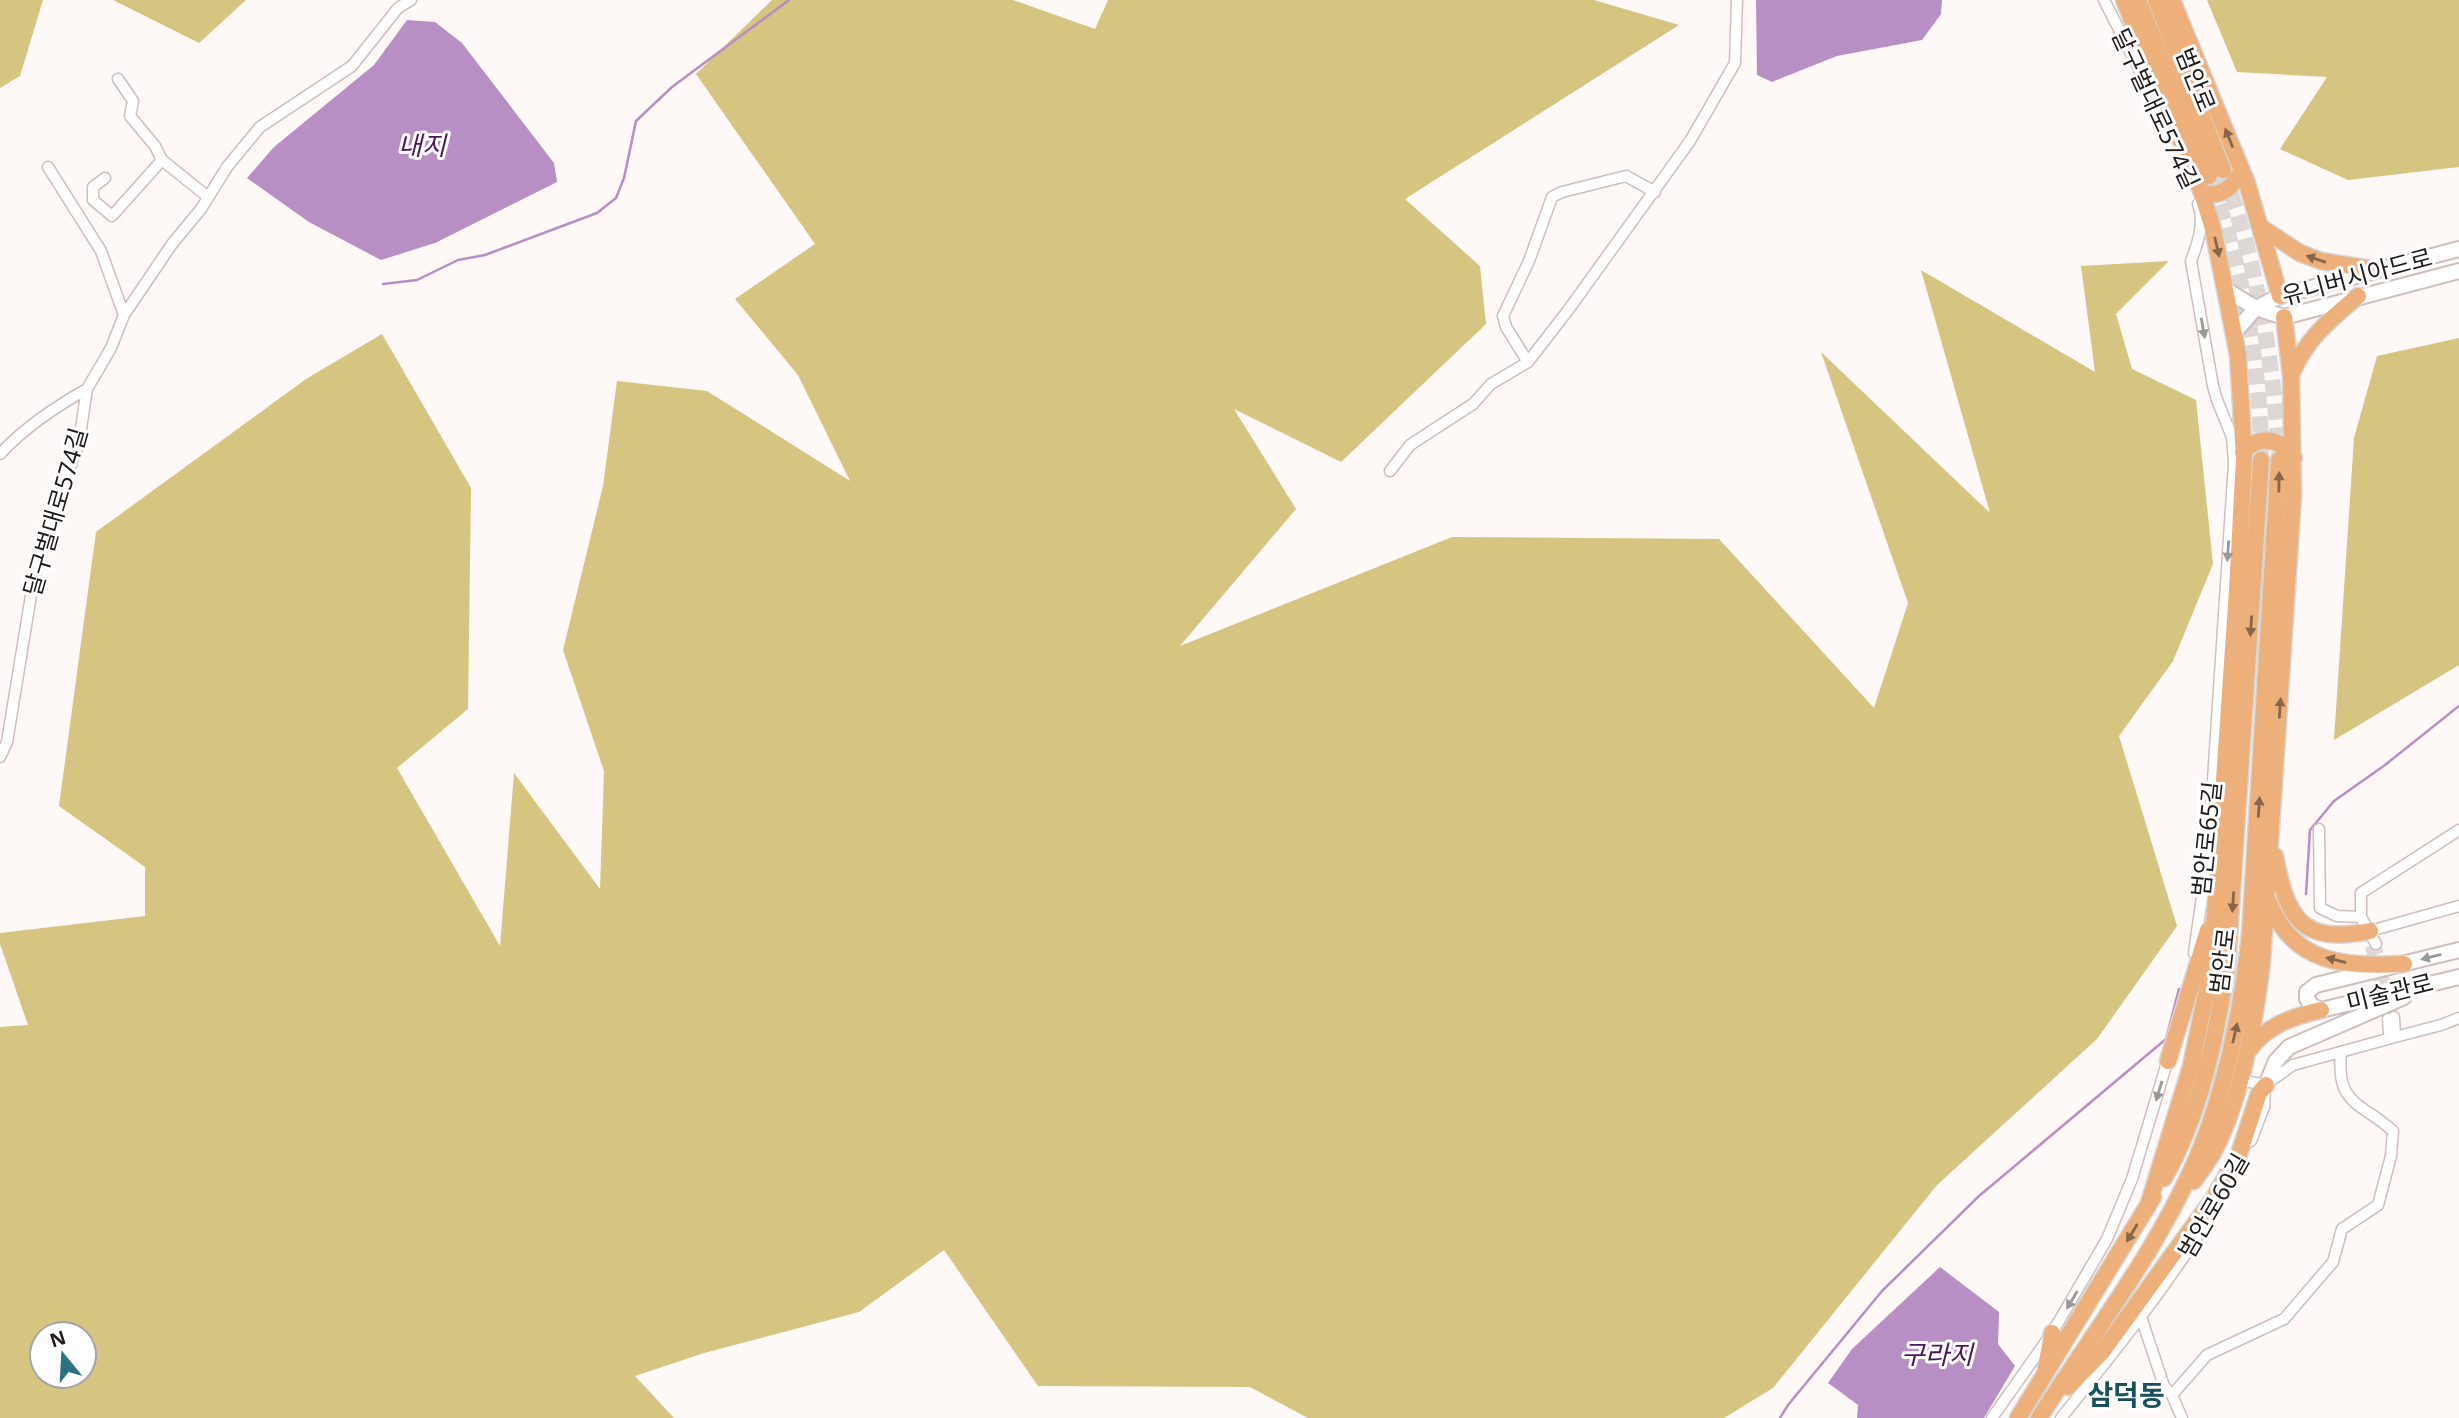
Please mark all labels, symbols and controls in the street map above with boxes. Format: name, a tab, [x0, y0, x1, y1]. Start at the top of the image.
street label: 달구벌대로574길	[2105, 23, 2208, 194]
street label: 범안로	[2169, 43, 2224, 116]
water label: 내지	[398, 127, 448, 163]
one-way arrow	[2224, 127, 2235, 148]
one-way arrow	[2212, 236, 2223, 258]
street label: 유니버시아드로	[2278, 240, 2436, 311]
one-way arrow	[2306, 253, 2327, 263]
one-way arrow	[2198, 317, 2209, 339]
street label: 달구벌대로574길	[15, 424, 94, 600]
one-way arrow	[2273, 471, 2285, 493]
one-way arrow	[2222, 540, 2233, 562]
one-way arrow	[2245, 616, 2256, 638]
one-way arrow	[2274, 697, 2285, 719]
street label: 범안로65길	[2183, 780, 2228, 898]
one-way arrow	[2254, 795, 2265, 817]
one-way arrow	[2227, 892, 2238, 914]
street label: 범안로	[2201, 926, 2242, 996]
one-way arrow	[2420, 952, 2442, 963]
one-way arrow	[2325, 954, 2347, 965]
street label: 미술관로	[2343, 965, 2436, 1018]
one-way arrow	[2230, 1022, 2241, 1044]
one-way arrow	[2153, 1081, 2164, 1102]
street label: 범안로60길	[2169, 1147, 2256, 1264]
one-way arrow	[2125, 1223, 2138, 1242]
one-way arrow	[2065, 1290, 2078, 1309]
north arrow	[28, 1320, 98, 1390]
text: N	[46, 1324, 69, 1354]
water label: 구라지	[1901, 1336, 1975, 1372]
district label: 삼덕동	[2087, 1375, 2165, 1413]

